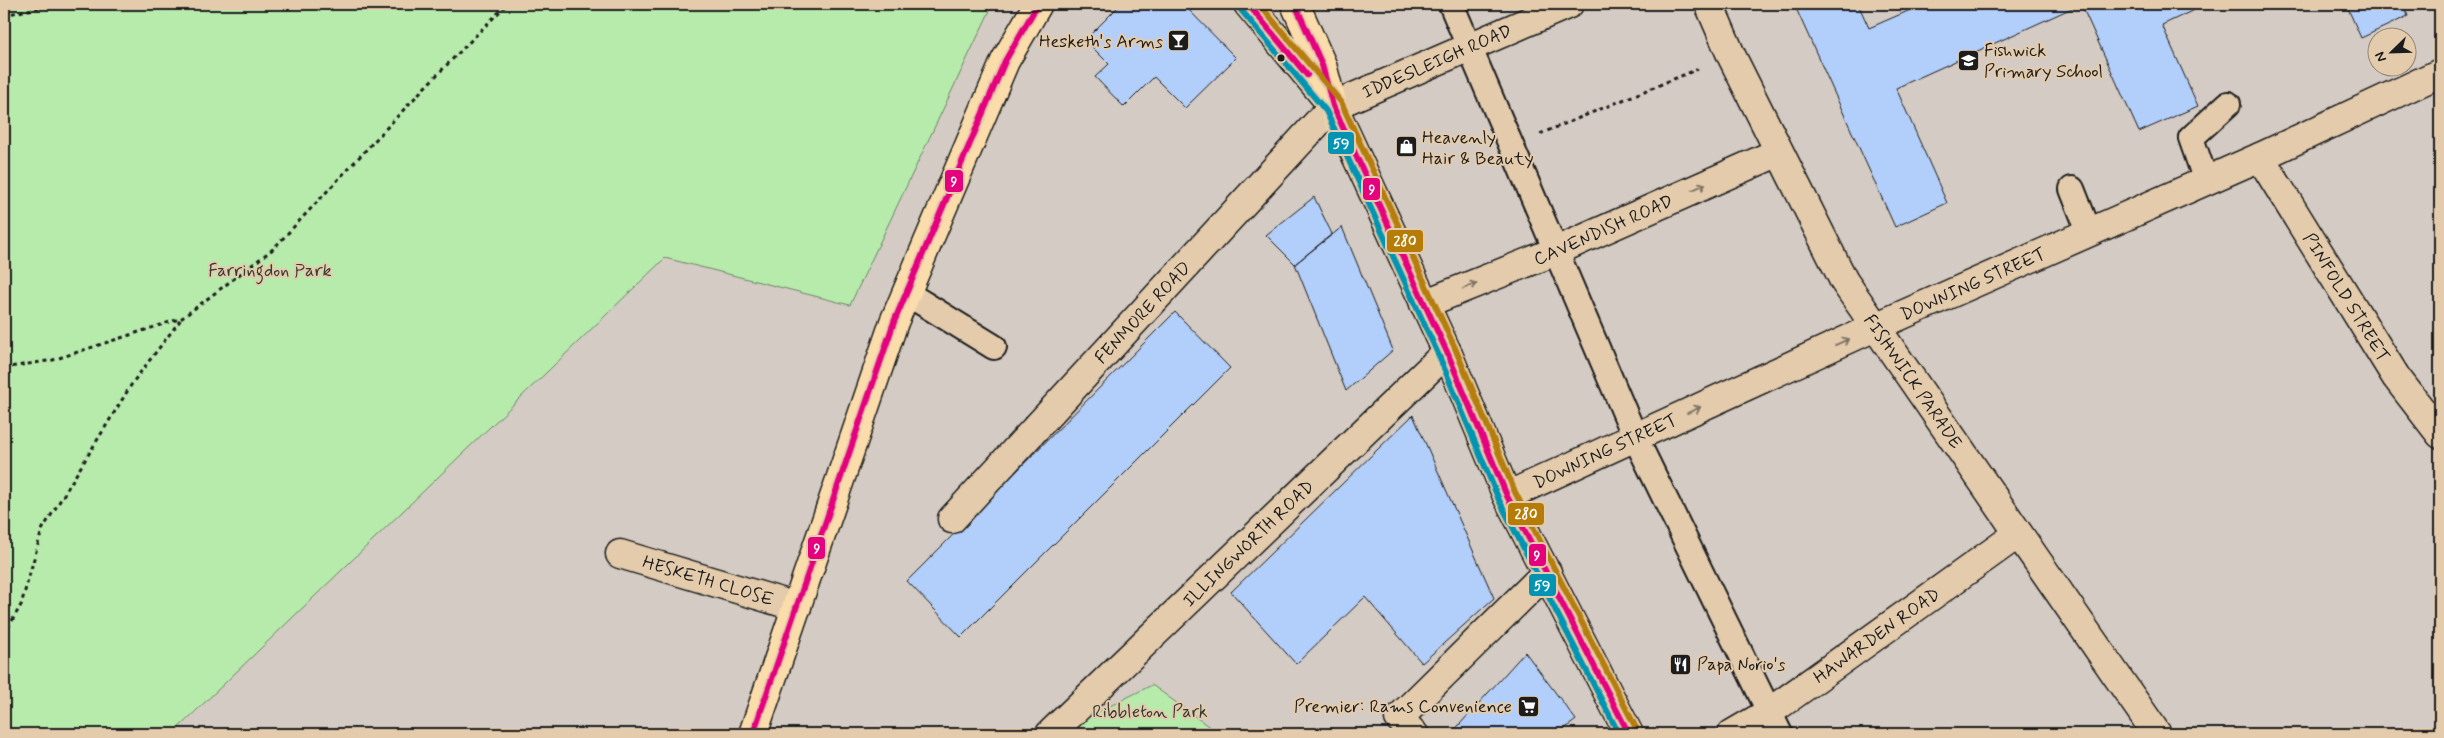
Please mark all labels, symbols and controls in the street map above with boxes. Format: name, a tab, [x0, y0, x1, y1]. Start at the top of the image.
street label: IDDESLEIGH ROAD	[1359, 19, 1516, 105]
north arrow	[2366, 28, 2416, 78]
bar icon: Hesketh's Arms	[1167, 29, 1191, 53]
place label: Hesketh's Arms	[1039, 30, 1163, 54]
place label: Fishwick Primary School	[1984, 39, 2103, 84]
school or university icon: Fishwick Primary School	[1956, 48, 1980, 72]
text: N	[2371, 49, 2391, 64]
unlabelled marker	[1276, 53, 1286, 63]
place label: Heavenly Hair & Beauty	[1422, 126, 1534, 171]
line badge: 59	[1327, 131, 1355, 155]
text: 59	[1333, 135, 1349, 153]
shop icon: Heavenly Hair & Beauty	[1394, 135, 1418, 159]
line badge: 9	[944, 169, 964, 193]
text: 9	[951, 173, 958, 191]
line badge: 9	[1362, 177, 1381, 201]
text: 9	[1369, 181, 1376, 199]
one-way arrow	[1691, 182, 1706, 192]
street label: CAVENDISH ROAD	[1530, 190, 1677, 272]
line badge: 280	[1386, 229, 1424, 253]
street label: PINFOLD STREET	[2297, 229, 2395, 367]
text: 280	[1394, 232, 1416, 250]
street label: DOWNING STREET	[1897, 242, 2050, 327]
street label: FENMORE ROAD	[1090, 257, 1197, 370]
park label: Farringdon Park	[208, 259, 332, 285]
one-way arrow	[1462, 281, 1477, 290]
street label: FISHWICK PARADE	[1858, 310, 1967, 454]
one-way arrow	[1834, 337, 1849, 347]
one-way arrow	[1686, 405, 1701, 414]
street label: DOWNING STREET	[1530, 408, 1682, 495]
street label: ILLINGWORTH ROAD	[1178, 475, 1320, 613]
line badge: 280	[1507, 502, 1545, 526]
text: 280	[1515, 505, 1537, 523]
line badge: 9	[807, 536, 826, 560]
text: 9	[814, 540, 821, 558]
line badge: 9	[1528, 543, 1547, 567]
text: 9	[1534, 547, 1541, 565]
street label: HESKETH CLOSE	[639, 550, 777, 612]
line badge: 59	[1528, 573, 1557, 597]
text: 59	[1534, 577, 1550, 595]
street label: HAWARDEN ROAD	[1809, 583, 1945, 690]
restaurant icon: Papa Norio's	[1669, 652, 1693, 676]
place label: Papa Norio's	[1697, 653, 1786, 677]
supermarket icon: Premier: Rams Convenience	[1516, 694, 1540, 718]
place label: Premier: Rams Convenience	[1294, 695, 1512, 719]
park label: Ribbleton Park	[1092, 700, 1208, 724]

